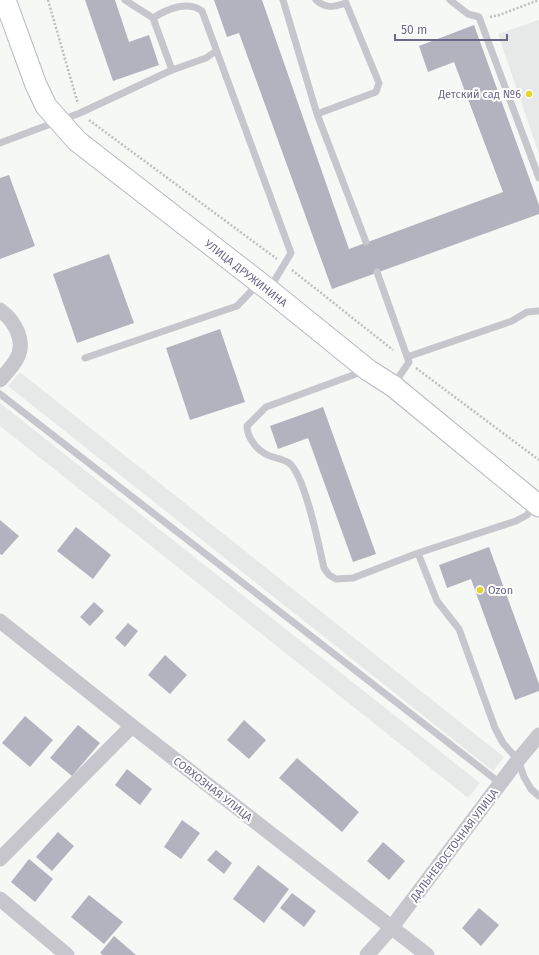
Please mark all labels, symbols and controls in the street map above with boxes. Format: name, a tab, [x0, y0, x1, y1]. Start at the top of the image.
scale bar	[395, 16, 507, 42]
text: 50 m	[401, 23, 427, 37]
place label: Детский сад №6	[437, 88, 521, 101]
marker: Детский сад №6	[524, 89, 534, 99]
street label: УЛИЦА ДРУЖИНИНА	[202, 237, 290, 310]
place label: Ozon	[488, 584, 513, 597]
marker: Ozon	[475, 585, 485, 595]
street label: СОВХОЗНАЯ УЛИЦА	[171, 755, 255, 825]
street label: ДАЛЬНЕВОСТОЧНАЯ УЛИЦА	[407, 786, 501, 905]

